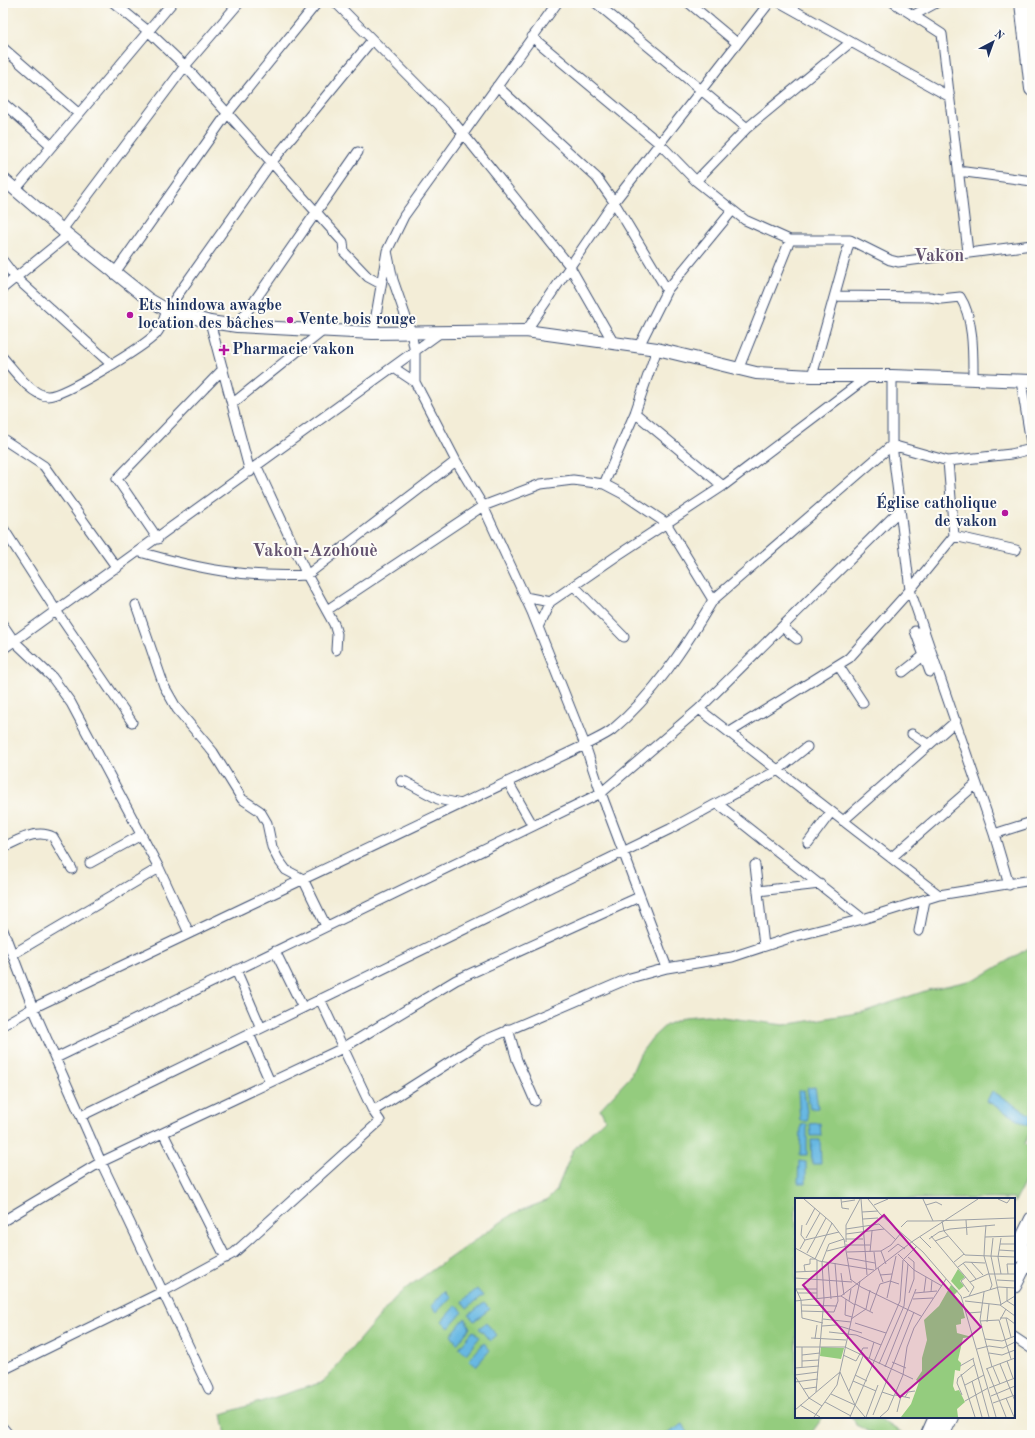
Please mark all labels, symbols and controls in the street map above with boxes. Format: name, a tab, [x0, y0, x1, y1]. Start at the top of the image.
north arrow	[973, 22, 1013, 62]
text: N	[992, 29, 1006, 43]
district label: Vakon	[914, 247, 964, 265]
place label: Ets hindowa awagbe location des bâches	[138, 298, 282, 332]
marker: Ets hindowa awagbe location des bâches	[125, 310, 135, 320]
place label: Vente bois rouge	[298, 312, 416, 328]
marker: Vente bois rouge	[285, 315, 295, 325]
place label: Pharmacie vakon	[232, 342, 354, 358]
marker: Pharmacie vakon	[219, 345, 229, 355]
place label: Église catholique de vakon	[876, 492, 997, 530]
marker: Église catholique de vakon	[1000, 508, 1010, 518]
district label: Vakon-Azohouè	[252, 542, 378, 560]
inset map	[795, 1198, 1015, 1418]

